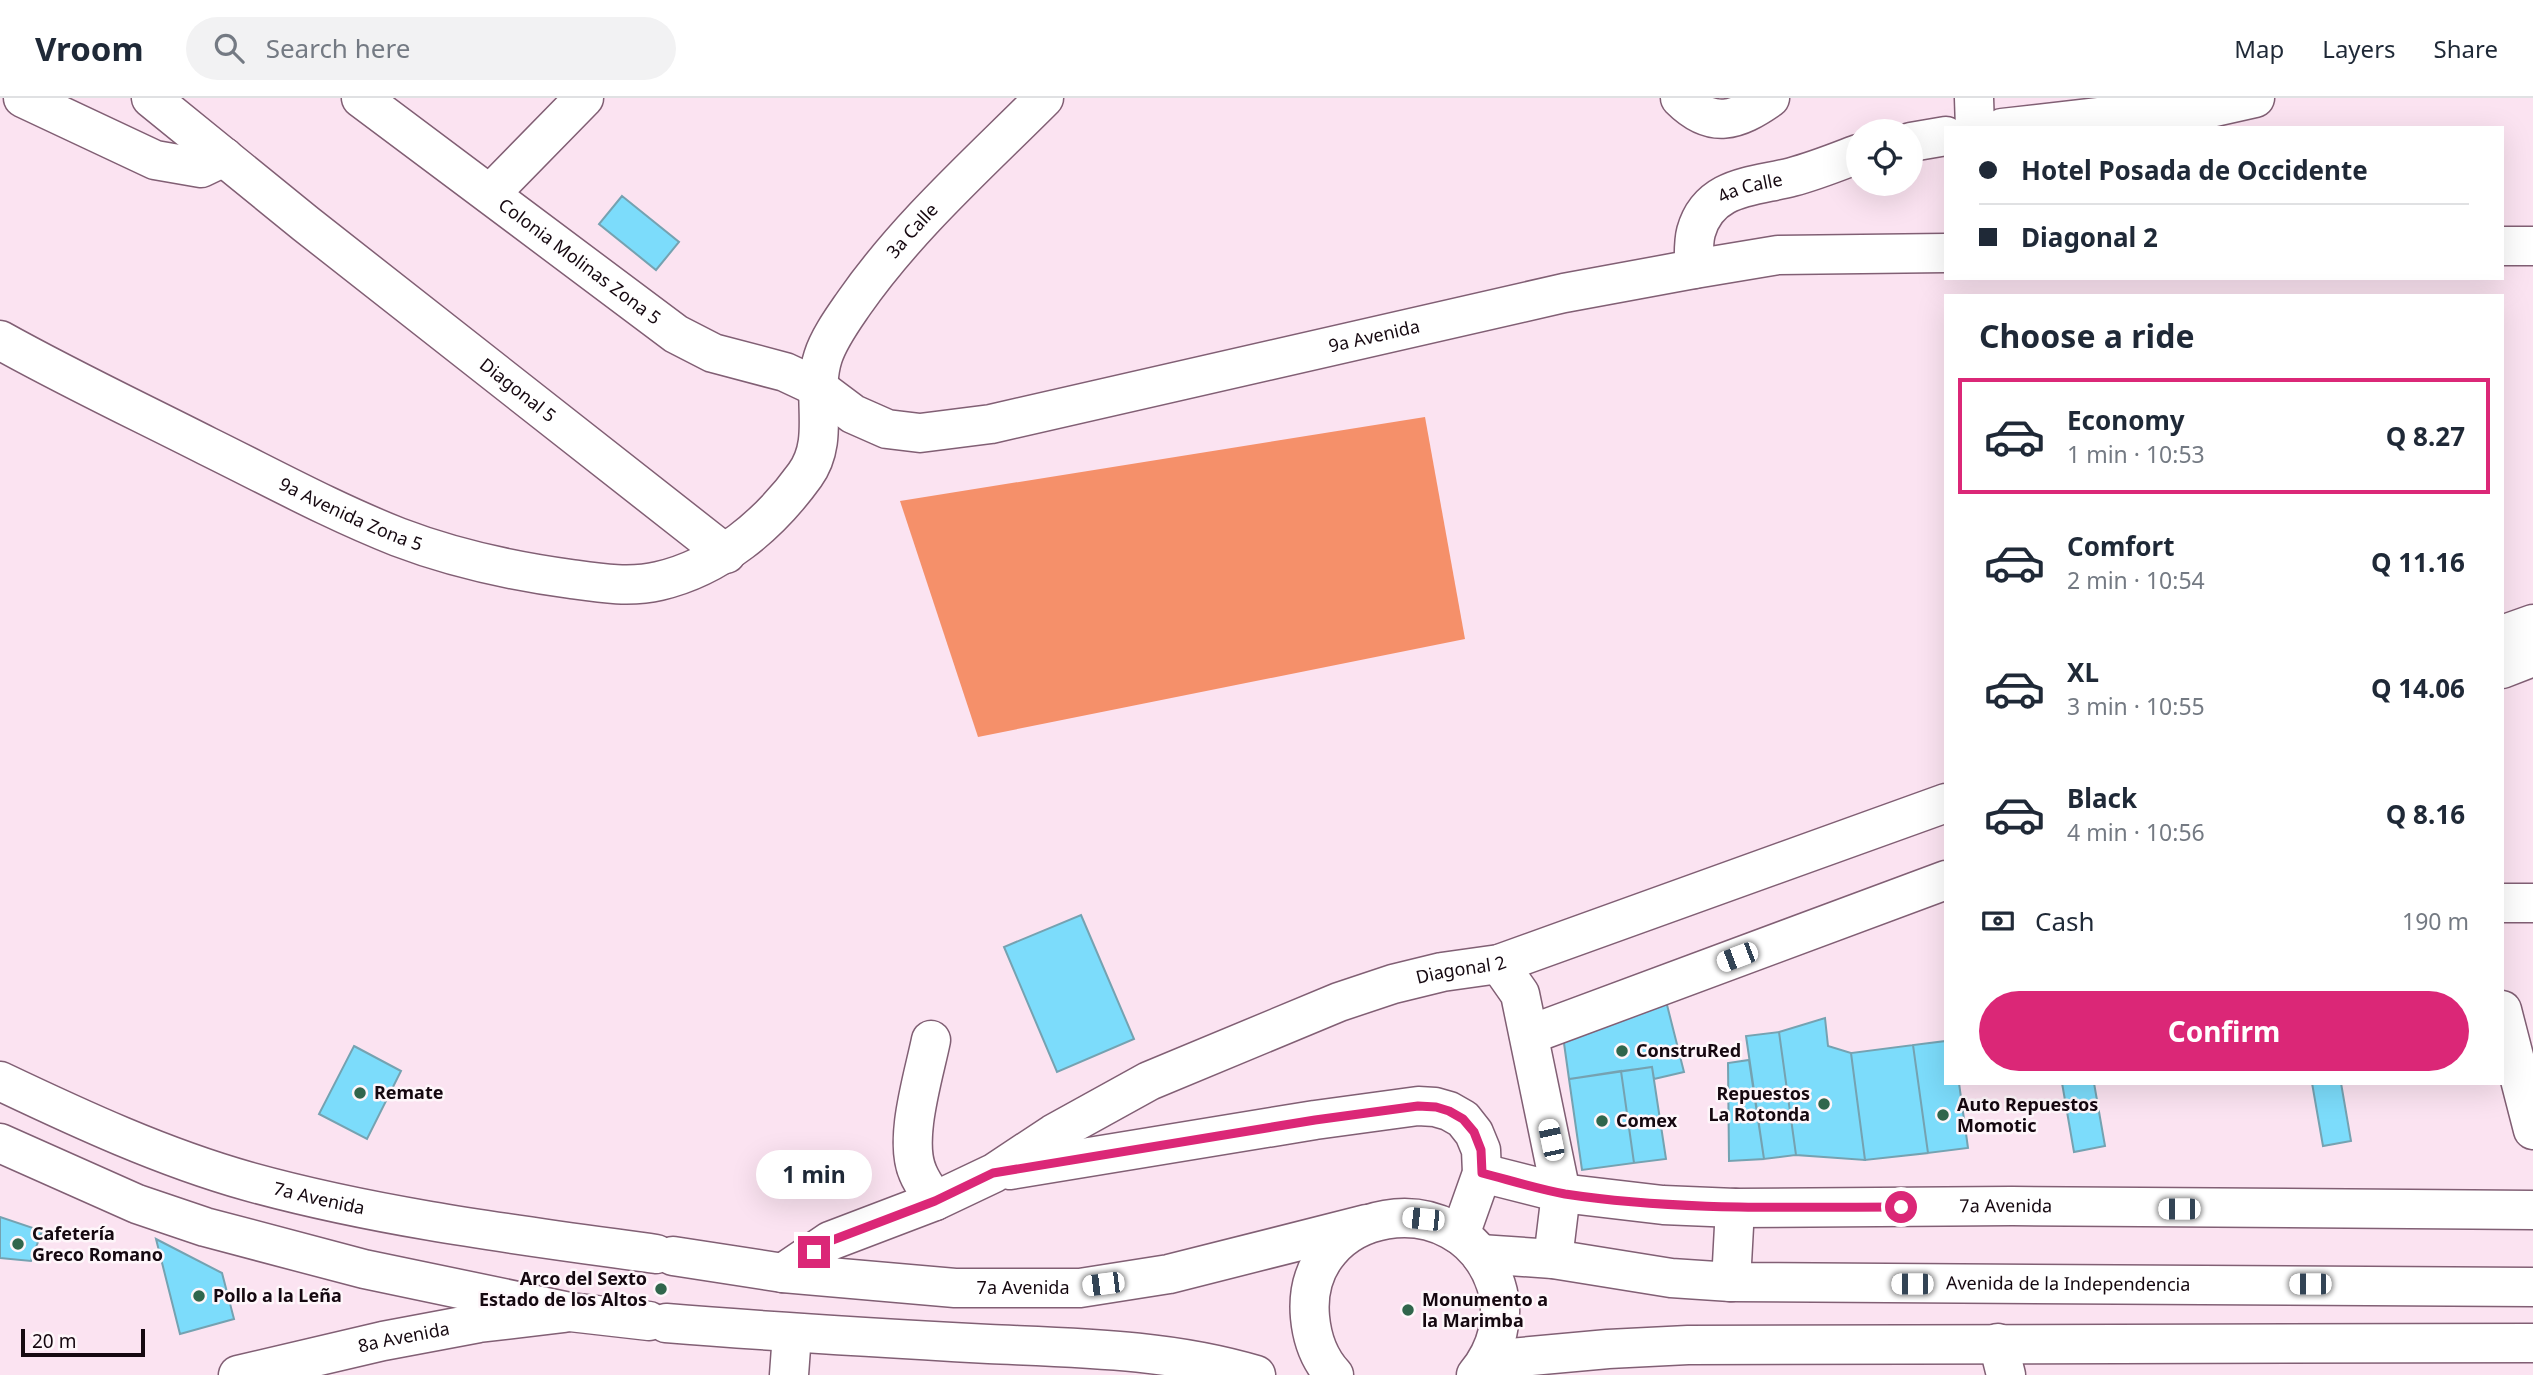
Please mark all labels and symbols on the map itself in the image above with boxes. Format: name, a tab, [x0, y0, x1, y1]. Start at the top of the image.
street label: 4a Calle	[1713, 167, 1784, 208]
street label: Colonia Molinas Zona 5	[494, 192, 666, 330]
street label: 3a Calle	[881, 198, 943, 263]
street label: 9a Avenida	[1326, 313, 1422, 357]
street label: Diagonal 5	[475, 352, 561, 427]
street label: 9a Avenida Zona 5	[275, 471, 426, 556]
car	[1714, 940, 1761, 974]
street label: Diagonal 2	[1413, 949, 1509, 989]
place label: ConstruRed	[1636, 1038, 1741, 1062]
marker: ConstruRed	[1614, 1043, 1630, 1059]
place label: Remate	[374, 1080, 443, 1104]
place label: Repuestos La Rotonda	[1708, 1081, 1810, 1126]
marker: Remate	[352, 1085, 368, 1101]
place label: Auto Repuestos Momotic	[1957, 1092, 2098, 1137]
marker: Repuestos La Rotonda	[1816, 1096, 1832, 1112]
marker: Auto Repuestos Momotic	[1935, 1107, 1951, 1123]
place label: Comex	[1616, 1108, 1678, 1132]
marker: Comex	[1594, 1113, 1610, 1129]
car	[1537, 1117, 1566, 1163]
callout: 1 min	[756, 1150, 872, 1200]
street label: 7a Avenida	[271, 1176, 367, 1220]
route start	[1885, 1191, 1917, 1223]
street label: 7a Avenida	[1959, 1193, 2052, 1217]
car	[2159, 1199, 2201, 1220]
car	[1402, 1206, 1445, 1232]
place label: Cafetería Greco Romano	[32, 1221, 163, 1266]
marker: Cafetería Greco Romano	[10, 1236, 26, 1252]
route end	[798, 1236, 830, 1268]
place label: Arco del Sexto Estado de los Altos	[479, 1266, 647, 1311]
street label: Avenida de la Independencia	[1946, 1270, 2190, 1296]
car	[1081, 1271, 1126, 1297]
car	[1892, 1274, 1934, 1295]
car	[2290, 1274, 2332, 1295]
street label: 7a Avenida	[977, 1275, 1069, 1299]
marker: Arco del Sexto Estado de los Altos	[653, 1281, 669, 1297]
place label: Pollo a la Leña	[213, 1283, 342, 1307]
place label: Monumento a la Marimba	[1422, 1287, 1548, 1332]
marker: Pollo a la Leña	[191, 1288, 207, 1304]
marker: Monumento a la Marimba	[1400, 1302, 1416, 1318]
street label: 8a Avenida	[355, 1316, 451, 1358]
scale bar	[21, 1326, 145, 1358]

